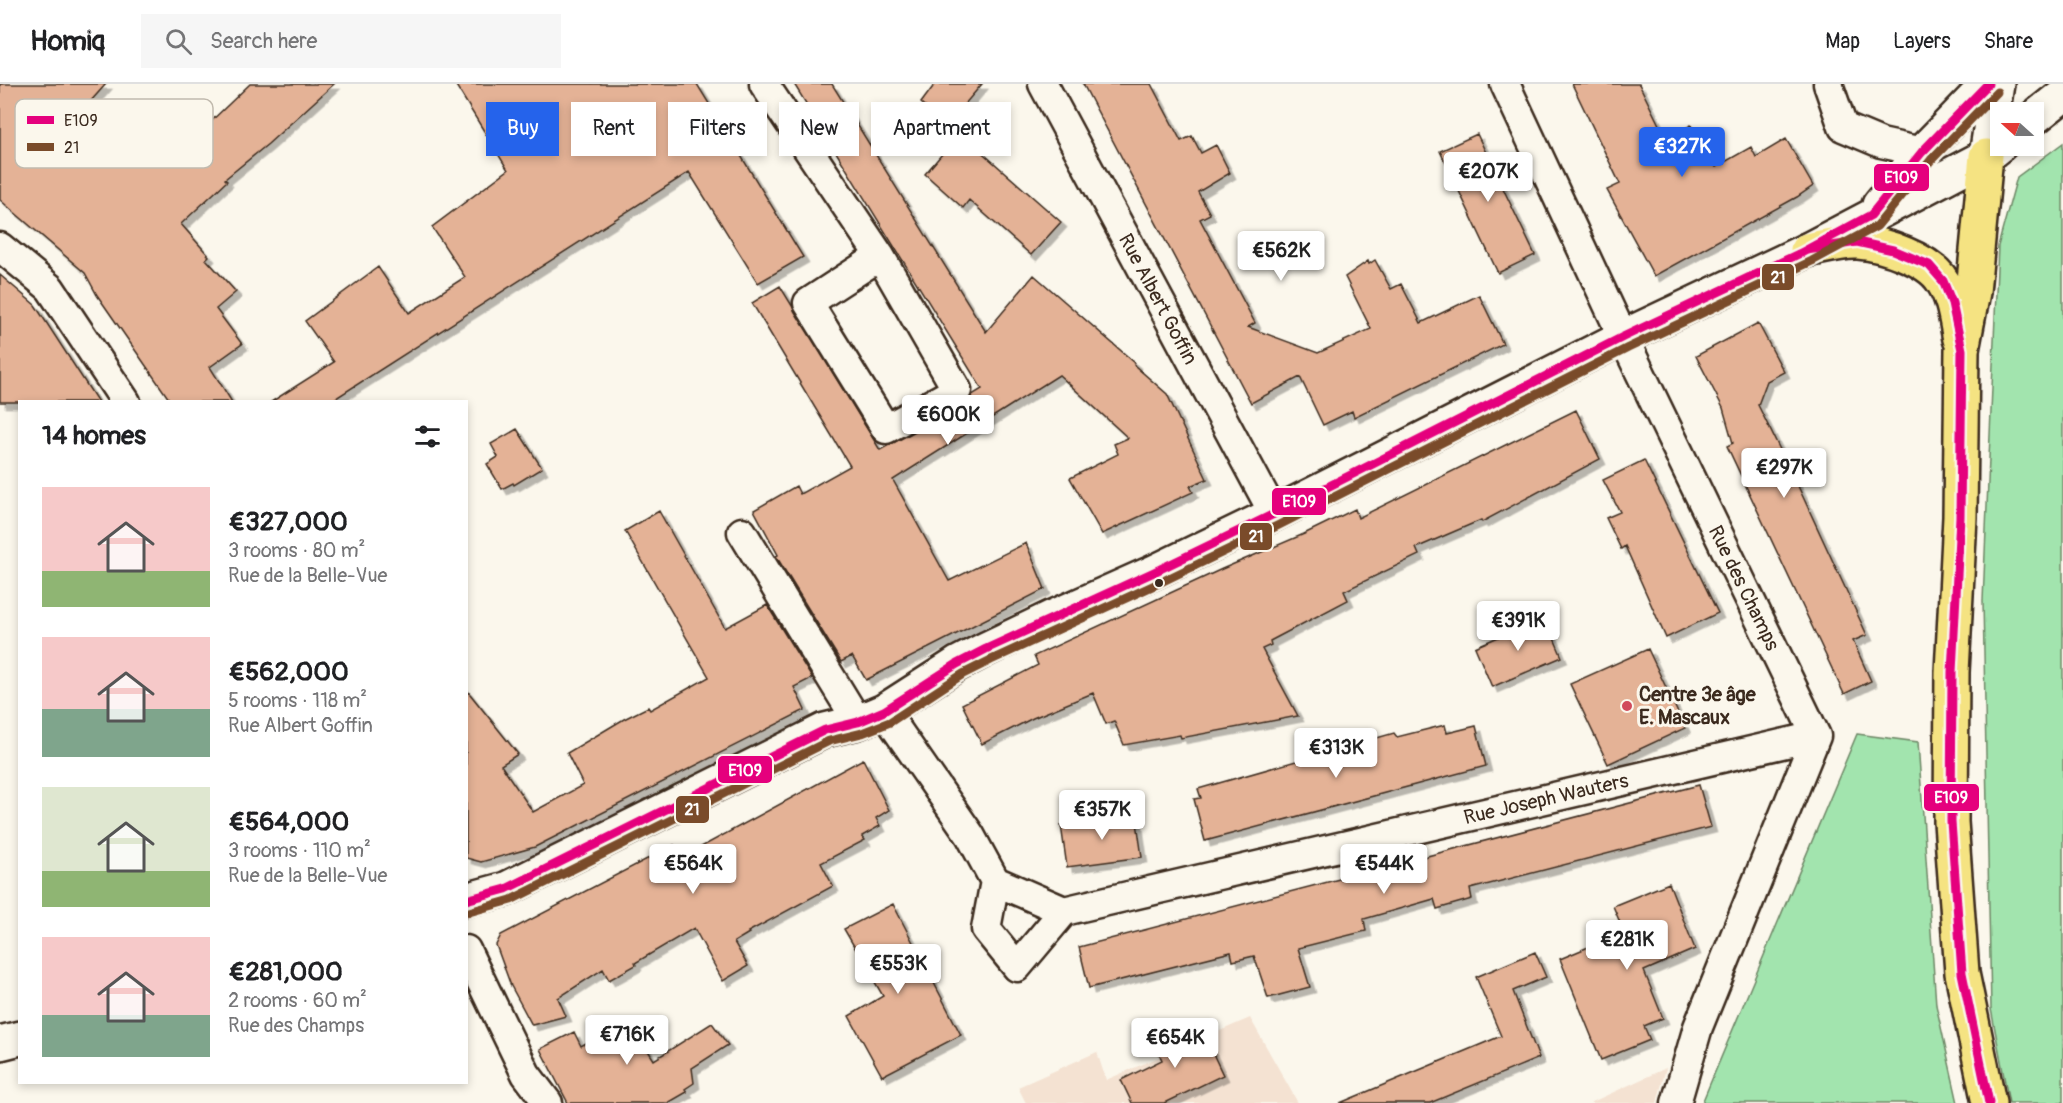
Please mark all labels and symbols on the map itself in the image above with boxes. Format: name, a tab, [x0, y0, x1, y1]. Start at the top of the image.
legend	[15, 99, 213, 168]
north arrow	[1990, 102, 2044, 156]
text: E109	[64, 111, 98, 131]
pin: €327K	[1640, 127, 1724, 178]
text: 21	[64, 138, 79, 158]
pin: €207K	[1446, 152, 1530, 203]
line badge: E109	[1873, 163, 1930, 192]
text: E109	[1884, 168, 1918, 188]
street label: Rue Albert Goffin	[1113, 229, 1203, 369]
pin: €562K	[1239, 231, 1323, 282]
line badge: 21	[1761, 263, 1795, 291]
text: 21	[1770, 268, 1786, 288]
pin: €600K	[906, 395, 990, 446]
pin: €297K	[1742, 448, 1826, 499]
line badge: E109	[1271, 487, 1327, 516]
text: E109	[1282, 492, 1316, 512]
street label: Rue des Champs	[1703, 521, 1785, 655]
line badge: 21	[1239, 522, 1273, 551]
text: 21	[1248, 527, 1264, 547]
unlabelled marker	[1153, 577, 1165, 589]
pin: €391K	[1476, 601, 1560, 652]
place label: Centre 3e âge E. Mascaux	[1639, 682, 1757, 730]
marker: Centre 3e âge E. Mascaux	[1620, 699, 1634, 713]
pin: €313K	[1294, 728, 1378, 779]
line badge: E109	[717, 755, 773, 784]
text: E109	[728, 761, 762, 781]
street label: Rue Joseph Wauters	[1461, 768, 1631, 830]
line badge: E109	[1923, 783, 1980, 812]
text: E109	[1934, 788, 1968, 808]
pin: €357K	[1060, 790, 1144, 841]
line badge: 21	[675, 795, 710, 824]
text: 21	[684, 800, 700, 820]
pin: €564K	[651, 844, 735, 895]
pin: €544K	[1342, 844, 1426, 895]
pin: €281K	[1585, 920, 1669, 971]
pin: €553K	[856, 944, 940, 995]
pin: €716K	[585, 1015, 669, 1066]
pin: €654K	[1133, 1018, 1217, 1069]

